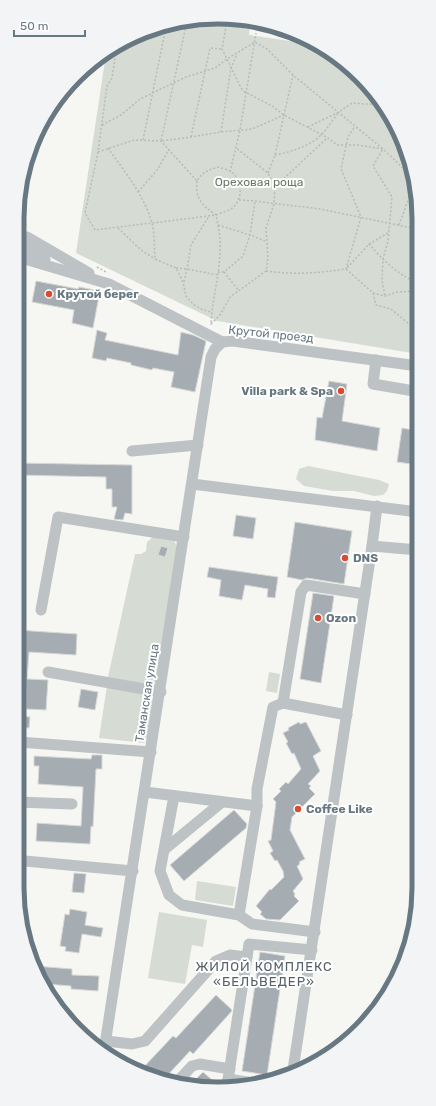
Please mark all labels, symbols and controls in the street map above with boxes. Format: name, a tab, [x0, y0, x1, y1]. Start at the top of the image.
scale bar	[14, 12, 85, 38]
text: 50 m	[20, 19, 48, 33]
park label: Ореховая роща	[215, 175, 303, 189]
place label: Крутой берег	[57, 287, 139, 301]
marker: Крутой берег	[44, 289, 54, 299]
street label: Крутой проезд	[228, 323, 314, 345]
place label: Villa park & Spa	[241, 384, 333, 398]
marker: Villa park & Spa	[336, 386, 346, 396]
place label: DNS	[353, 551, 378, 565]
marker: DNS	[340, 553, 350, 563]
place label: Ozon	[326, 611, 356, 625]
marker: Ozon	[313, 613, 323, 623]
street label: Таманская улица	[132, 643, 162, 743]
place label: Coffee Like	[306, 802, 373, 816]
marker: Coffee Like	[293, 804, 303, 814]
district label: ЖИЛОЙ КОМПЛЕКС «БЕЛЬВЕДЕР»	[195, 959, 333, 989]

